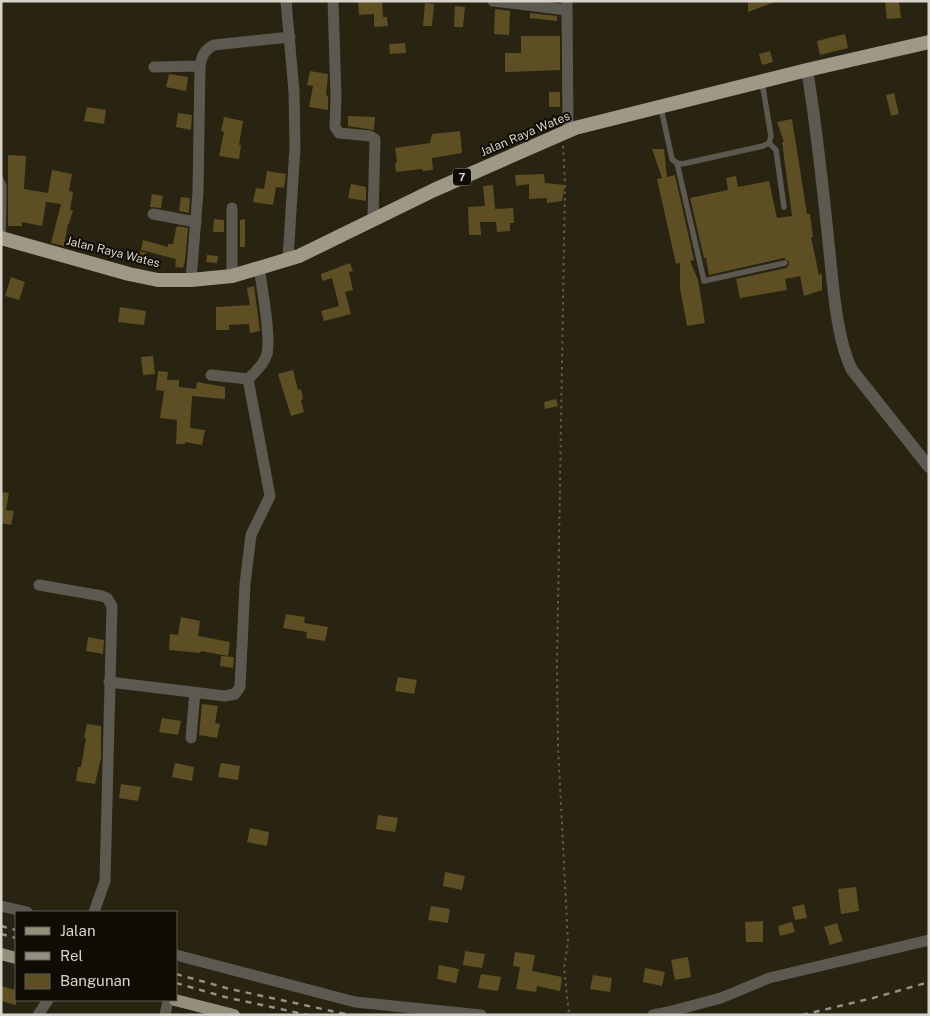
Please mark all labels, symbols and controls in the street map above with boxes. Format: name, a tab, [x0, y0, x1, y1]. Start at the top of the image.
street label: Jalan Raya Wates	[478, 109, 572, 159]
road number: 7	[453, 168, 471, 186]
street label: Jalan Raya Wates	[65, 234, 161, 270]
legend	[15, 911, 178, 1001]
text: Jalan	[60, 922, 96, 939]
text: Rel	[60, 947, 83, 964]
text: Bangunan	[60, 972, 131, 989]

